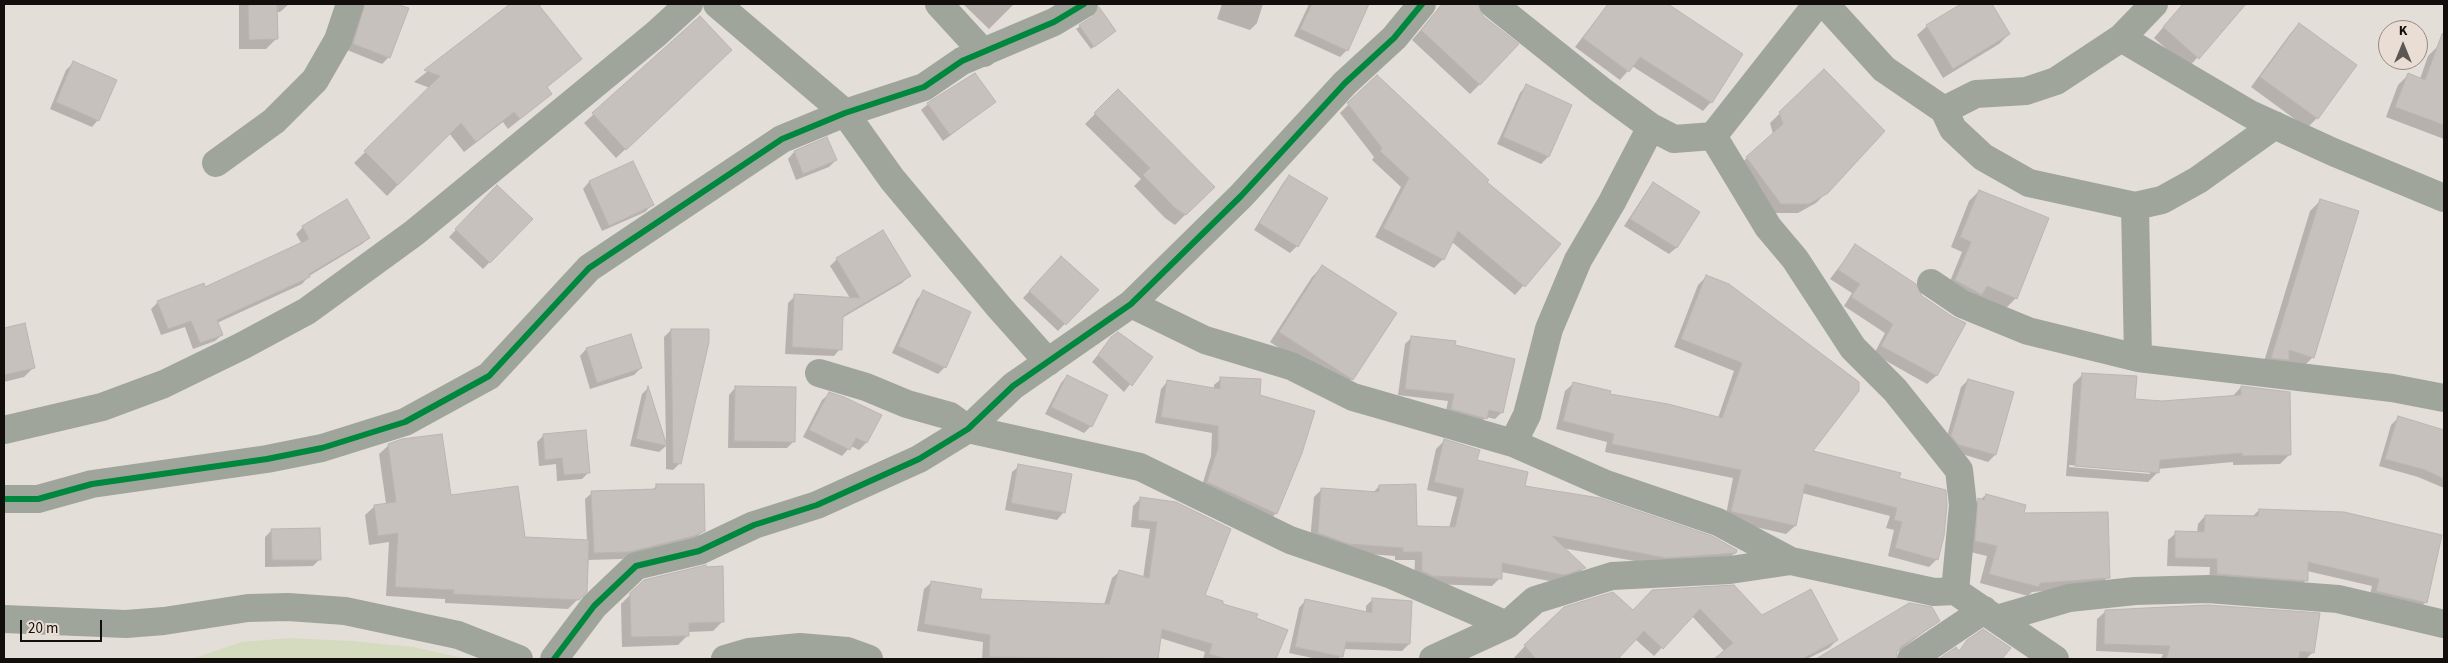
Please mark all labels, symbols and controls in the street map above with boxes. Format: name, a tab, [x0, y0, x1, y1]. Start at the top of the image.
north arrow	[2378, 20, 2428, 70]
text: K	[2399, 21, 2407, 41]
scale bar	[22, 610, 105, 642]
text: 20 m	[28, 618, 58, 639]

